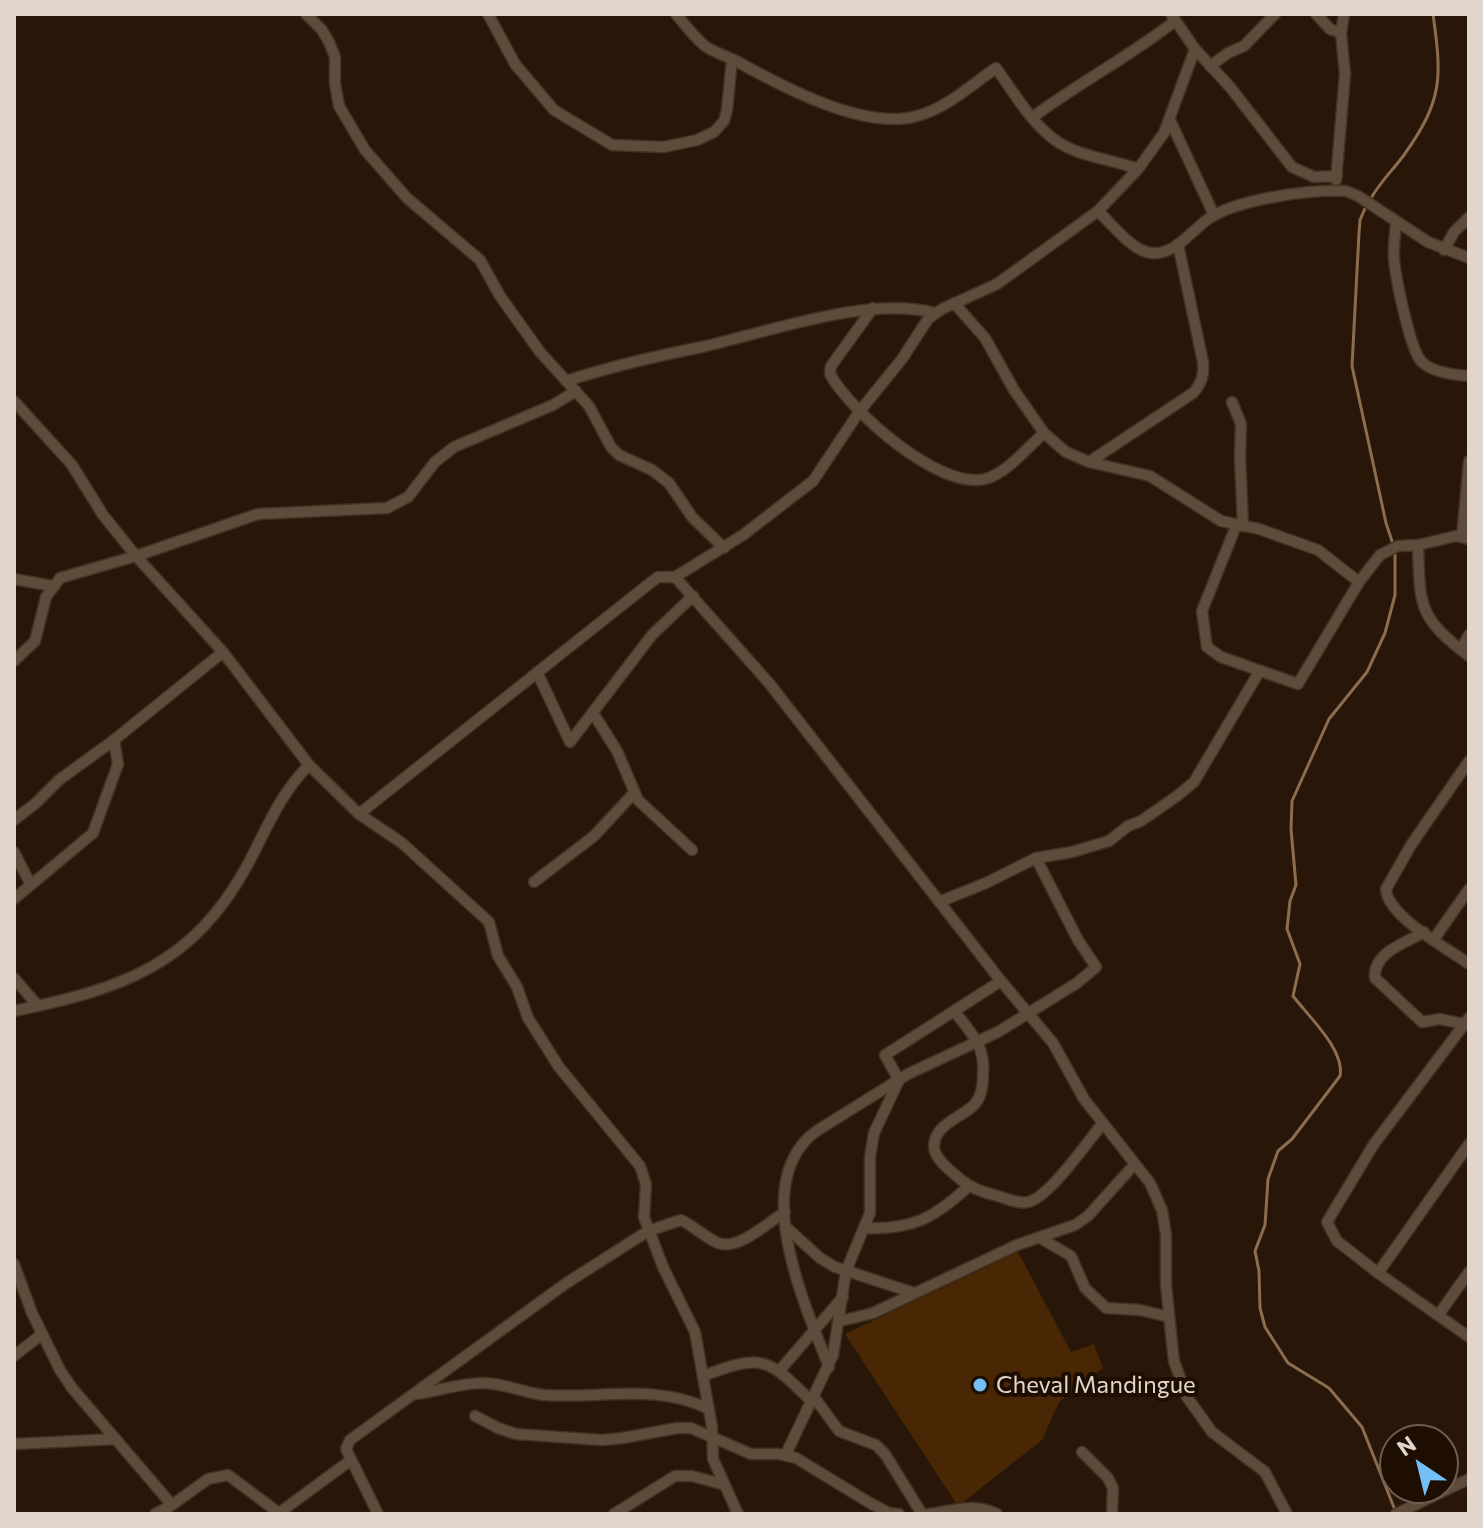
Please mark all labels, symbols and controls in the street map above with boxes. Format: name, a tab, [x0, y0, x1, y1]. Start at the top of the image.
place label: Cheval Mandingue	[996, 1371, 1196, 1399]
marker: Cheval Mandingue	[971, 1376, 989, 1394]
north arrow	[1379, 1424, 1459, 1504]
text: N	[1392, 1430, 1421, 1461]

